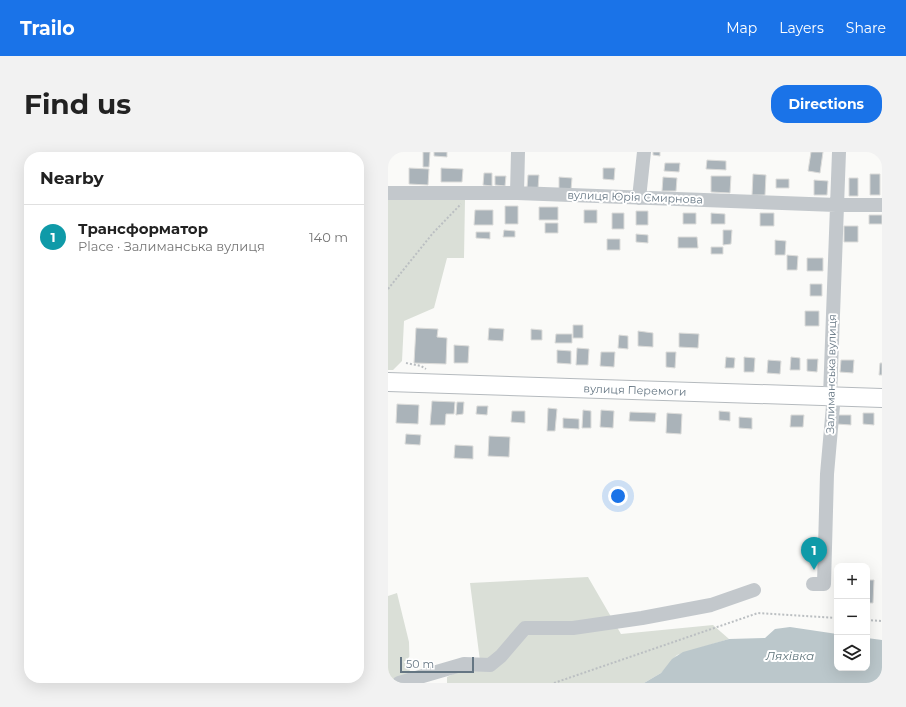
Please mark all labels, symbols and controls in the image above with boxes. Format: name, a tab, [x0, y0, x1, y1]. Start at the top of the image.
text: Trailo	[20, 17, 75, 40]
text: Map	[726, 19, 757, 37]
text: Layers	[779, 19, 824, 37]
text: Share	[846, 19, 886, 37]
button: Directions	[771, 85, 882, 123]
text: Find us	[24, 87, 131, 121]
text: Nearby	[40, 168, 104, 188]
street label: вулиця Юрія Смирнова	[567, 188, 703, 206]
text: Трансформатор	[78, 219, 208, 238]
text: 1	[50, 229, 56, 245]
text: 140 m	[309, 229, 348, 245]
text: Place · Залиманська вулиця	[78, 238, 265, 254]
street label: Залиманська вулиця	[823, 314, 839, 434]
street label: вулиця Перемоги	[583, 381, 687, 399]
your location	[608, 486, 628, 506]
pin: 1	[801, 537, 827, 570]
map controls	[834, 563, 870, 671]
button: +	[834, 563, 870, 599]
button: −	[834, 599, 870, 635]
button: layers	[834, 635, 870, 671]
water label: Ляхівка	[765, 648, 814, 663]
scale bar	[400, 655, 474, 674]
text: 50 m	[406, 657, 434, 671]

